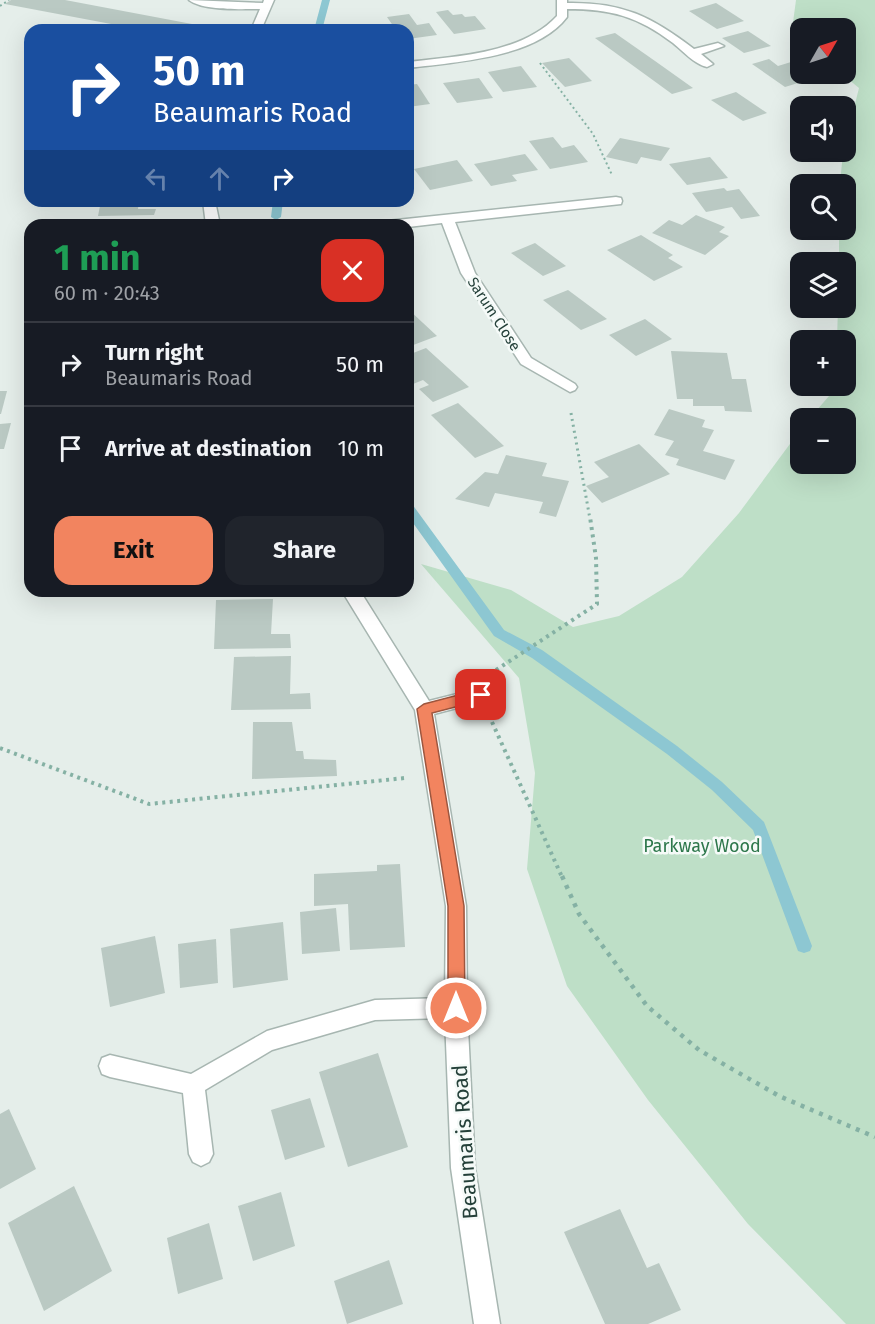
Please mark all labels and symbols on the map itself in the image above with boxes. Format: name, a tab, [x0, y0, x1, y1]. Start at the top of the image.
north arrow	[790, 18, 856, 84]
street label: Sarum Close	[464, 274, 524, 354]
pin	[455, 669, 506, 720]
park label: Parkway Wood	[643, 835, 761, 857]
position arrow	[424, 976, 488, 1040]
street label: Beaumaris Road	[447, 1064, 483, 1220]

